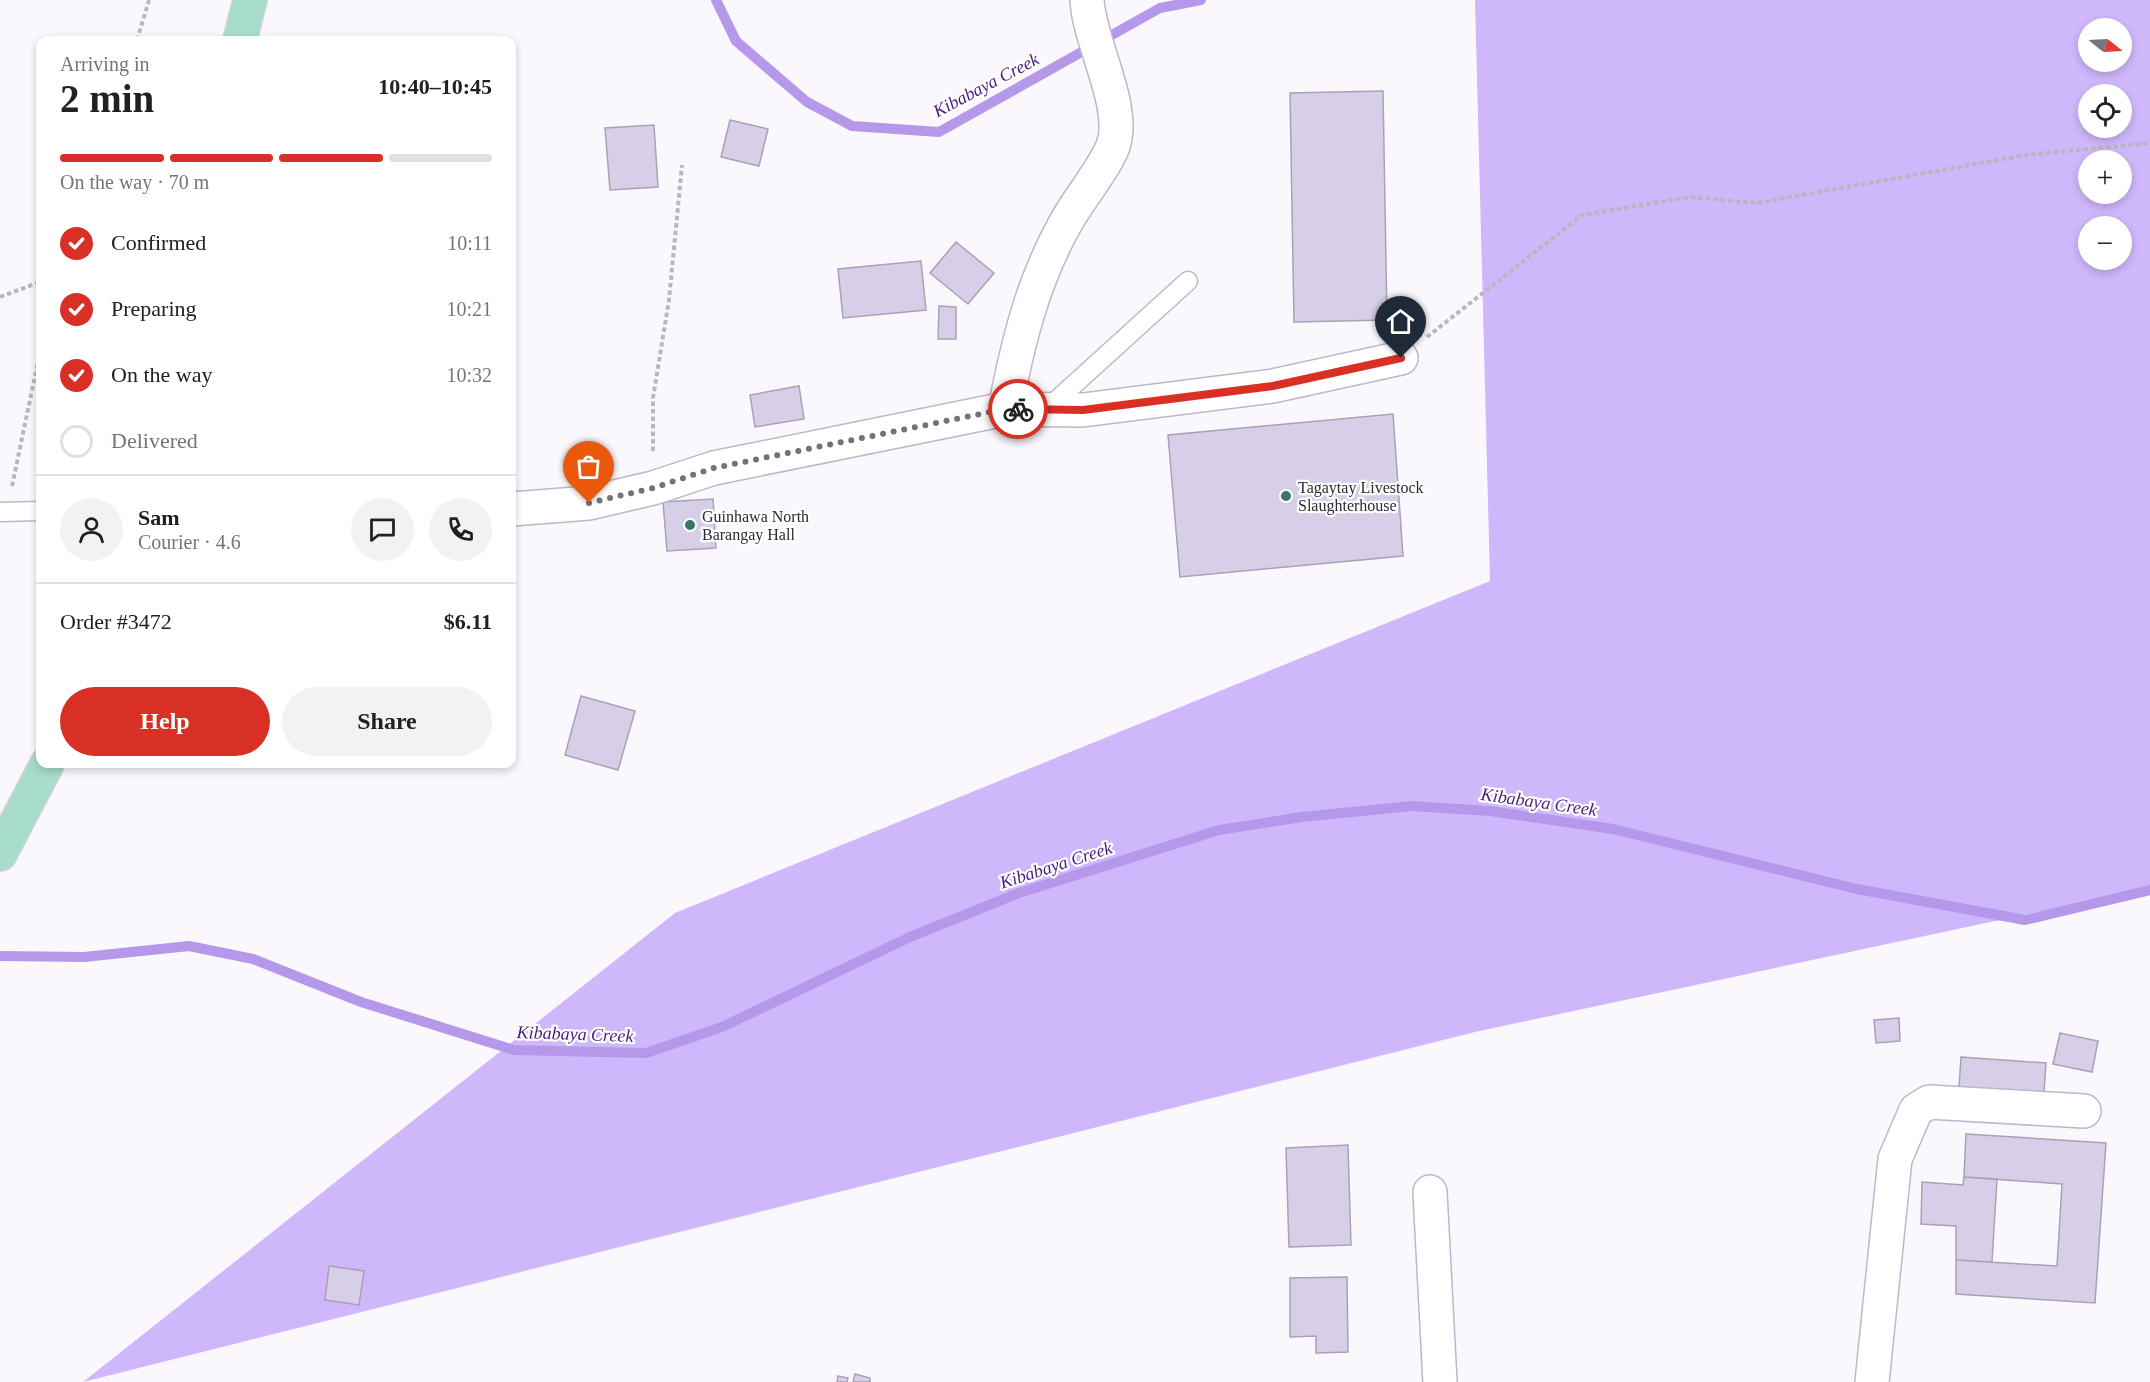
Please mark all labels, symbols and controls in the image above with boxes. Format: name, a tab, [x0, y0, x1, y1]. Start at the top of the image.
north arrow	[2078, 18, 2132, 72]
map controls	[2078, 18, 2132, 270]
water label: Kibabaya Creek	[929, 48, 1043, 122]
text: Arriving in	[60, 53, 149, 75]
text: 10:40–10:45	[378, 74, 492, 99]
text: 2 min	[60, 77, 154, 120]
button: locate	[2078, 84, 2132, 138]
button: +	[2078, 150, 2132, 204]
text: On the way · 70 m	[60, 171, 209, 193]
button: −	[2078, 216, 2132, 270]
icon: check	[60, 227, 93, 260]
text: Confirmed	[111, 230, 206, 255]
text: 10:11	[447, 232, 492, 254]
icon: check	[60, 293, 93, 326]
text: Preparing	[111, 296, 197, 321]
pin	[1375, 296, 1426, 358]
text: 10:21	[446, 298, 492, 320]
icon: home	[1384, 305, 1417, 338]
icon: check	[60, 359, 93, 392]
text: On the way	[111, 362, 212, 387]
text: 10:32	[446, 364, 492, 386]
courier	[988, 379, 1048, 439]
icon: bike	[1002, 393, 1035, 426]
text: Delivered	[111, 428, 198, 453]
pin	[563, 441, 614, 503]
icon: bag	[572, 450, 605, 483]
place label: Tagaytay Livestock Slaughterhouse	[1298, 479, 1424, 515]
marker: Tagaytay Livestock Slaughterhouse	[1279, 489, 1293, 503]
button: person	[60, 498, 123, 561]
button: chat	[351, 498, 414, 561]
button: phone	[429, 498, 492, 561]
text: Sam	[138, 505, 180, 530]
place label: Guinhawa North Barangay Hall	[702, 508, 809, 544]
marker: Guinhawa North Barangay Hall	[683, 518, 697, 532]
text: Courier · 4.6	[138, 531, 241, 553]
text: Order #3472	[60, 609, 172, 634]
text: $6.11	[444, 609, 492, 634]
button: Help	[60, 687, 270, 756]
button: Share	[282, 687, 492, 756]
water label: Kibabaya Creek	[1479, 784, 1599, 820]
water label: Kibabaya Creek	[996, 837, 1116, 893]
water label: Kibabaya Creek	[515, 1022, 635, 1046]

